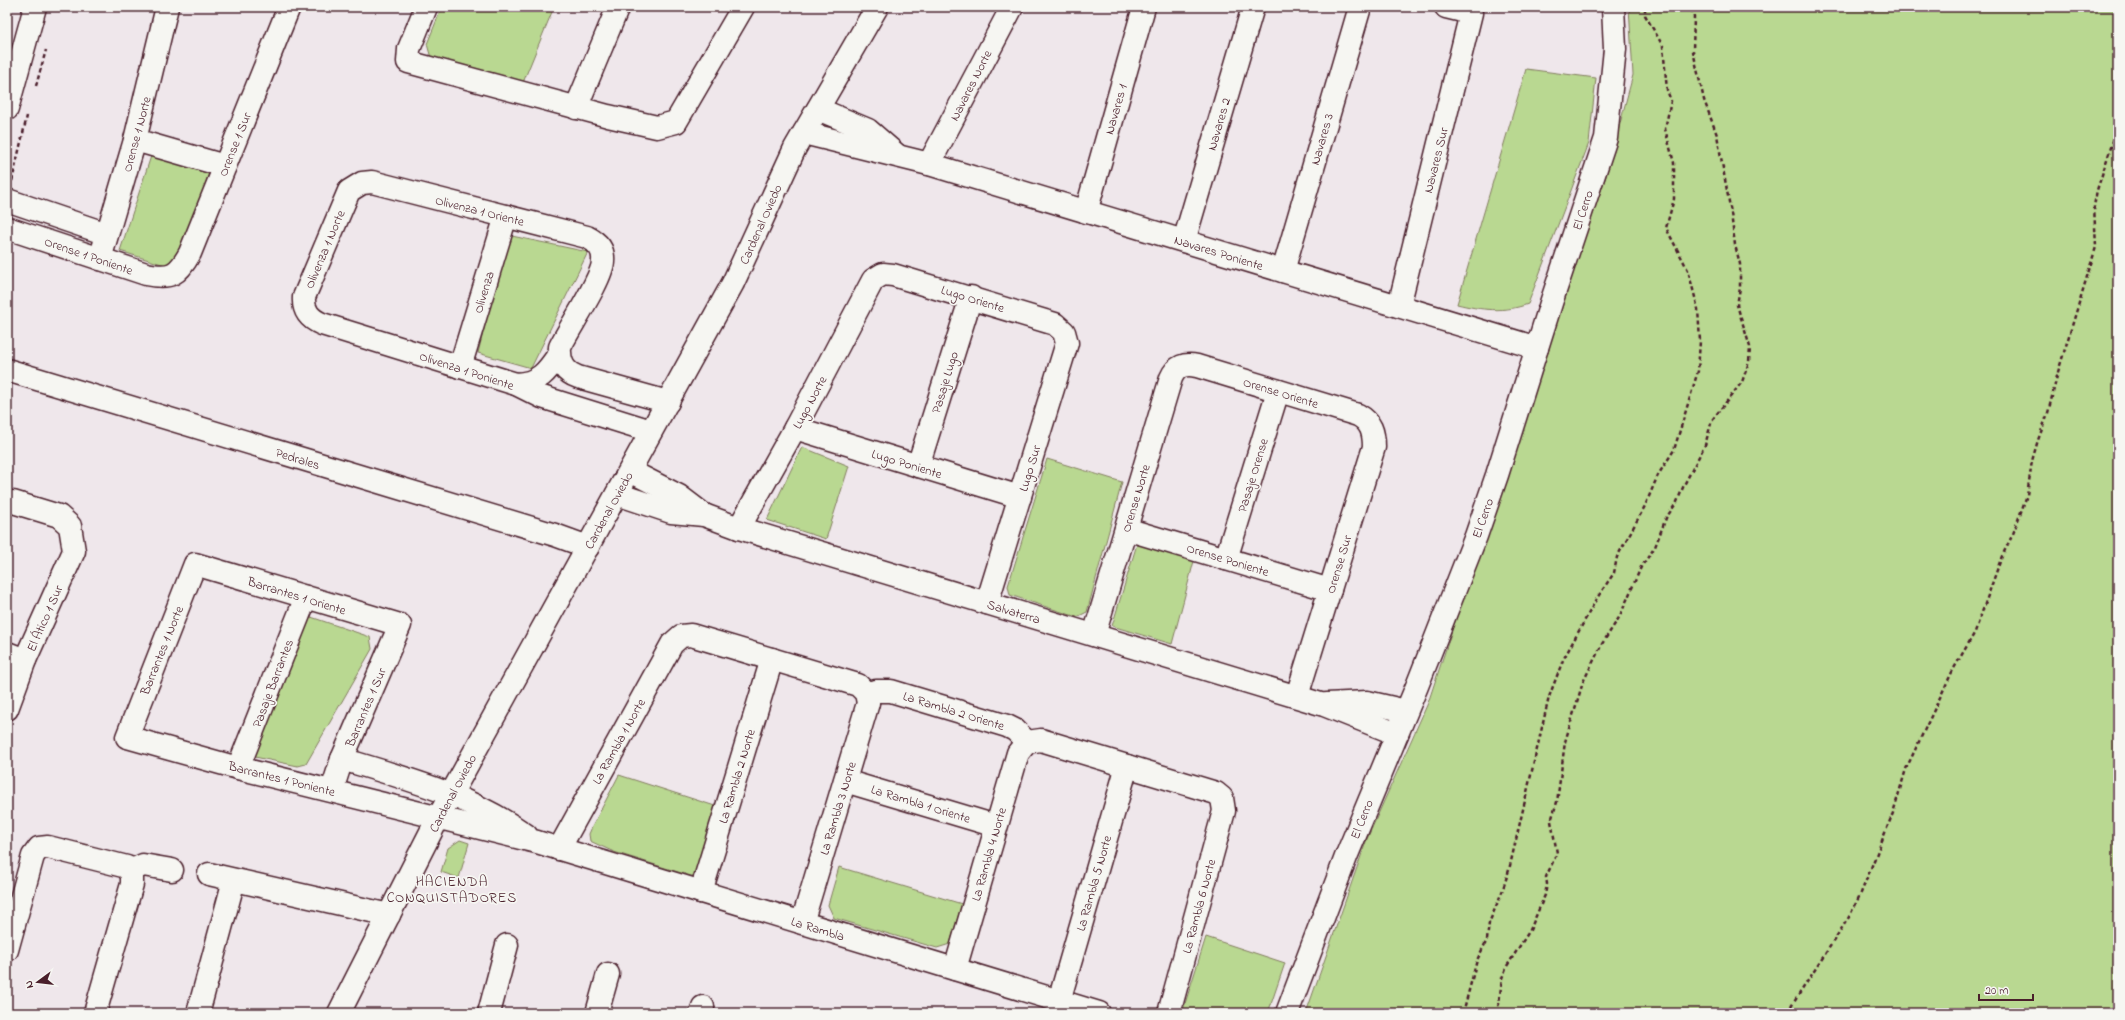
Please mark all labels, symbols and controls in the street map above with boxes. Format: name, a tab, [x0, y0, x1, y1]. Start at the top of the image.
street label: Navares Norte	[945, 47, 997, 124]
street label: Navares 1	[1100, 82, 1133, 137]
street label: Orense 1 Norte	[118, 94, 157, 174]
street label: Navares 2	[1203, 95, 1236, 153]
street label: Orense 1 Sur	[214, 109, 257, 179]
street label: Navares 3	[1306, 111, 1339, 167]
street label: Navares Sur	[1419, 124, 1454, 195]
street label: Cardenal Oviedo	[735, 181, 788, 268]
street label: El Cerro	[1568, 188, 1599, 233]
street label: Olivenza 1 Oriente	[433, 191, 526, 232]
street label: Olivenza 1 Norte	[300, 207, 351, 292]
street label: Navares Poniente	[1172, 231, 1266, 276]
street label: Orense 1 Poniente	[42, 232, 136, 281]
street label: Olivenza	[469, 269, 500, 316]
street label: Lugo Oriente	[938, 281, 1007, 319]
street label: Olivenza 1 Poniente	[417, 347, 516, 396]
street label: Pasaje Lugo	[927, 349, 965, 416]
street label: Lugo Norte	[788, 373, 833, 433]
street label: Orense Oriente	[1241, 373, 1321, 414]
street label: Pasaje Orense	[1233, 436, 1274, 515]
street label: Lugo Sur	[1014, 442, 1048, 494]
street label: Pedrales	[273, 444, 322, 475]
street label: Lugo Poniente	[869, 445, 944, 485]
street label: Orense Norte	[1117, 462, 1156, 535]
street label: Cardenal Oviedo	[580, 468, 639, 553]
street label: El Cerro	[1468, 496, 1499, 541]
street label: Orense Sur	[1322, 532, 1358, 596]
street label: Orense Poniente	[1184, 539, 1271, 582]
street label: Barrantes 1 Oriente	[244, 572, 348, 620]
street label: El Ático 1 Sur	[22, 581, 69, 655]
street label: Salvaterra	[985, 595, 1043, 630]
street label: Barrantes 1 Norte	[136, 603, 189, 699]
street label: Pasaje Barrantes	[248, 636, 299, 730]
street label: Barrantes 1 Sur	[341, 664, 392, 751]
street label: La Rambla 2 Oriente	[900, 687, 1007, 736]
street label: La Rambla 1 Norte	[588, 695, 651, 788]
street label: La Rambla 2 Norte	[714, 727, 761, 826]
street label: Cardenal Oviedo	[425, 751, 482, 836]
street label: Barrantes 1 Poniente	[225, 757, 337, 802]
street label: La Rambla 3 Norte	[815, 759, 862, 857]
street label: La Rambla 1 Oriente	[869, 780, 973, 829]
street label: El Cerro	[1346, 797, 1379, 842]
street label: La Rambla 4 Norte	[967, 805, 1012, 903]
street label: La Rambla 5 Norte	[1072, 833, 1117, 933]
street label: La Rambla 6 Norte	[1178, 857, 1221, 956]
district label: HACIENDA CONQUISTADORES	[387, 872, 517, 909]
street label: La Rambla	[788, 912, 847, 947]
north arrow	[18, 962, 58, 1002]
scale bar	[1979, 976, 2033, 1002]
text: N	[21, 979, 38, 990]
text: 20 m	[1985, 982, 2008, 1000]

